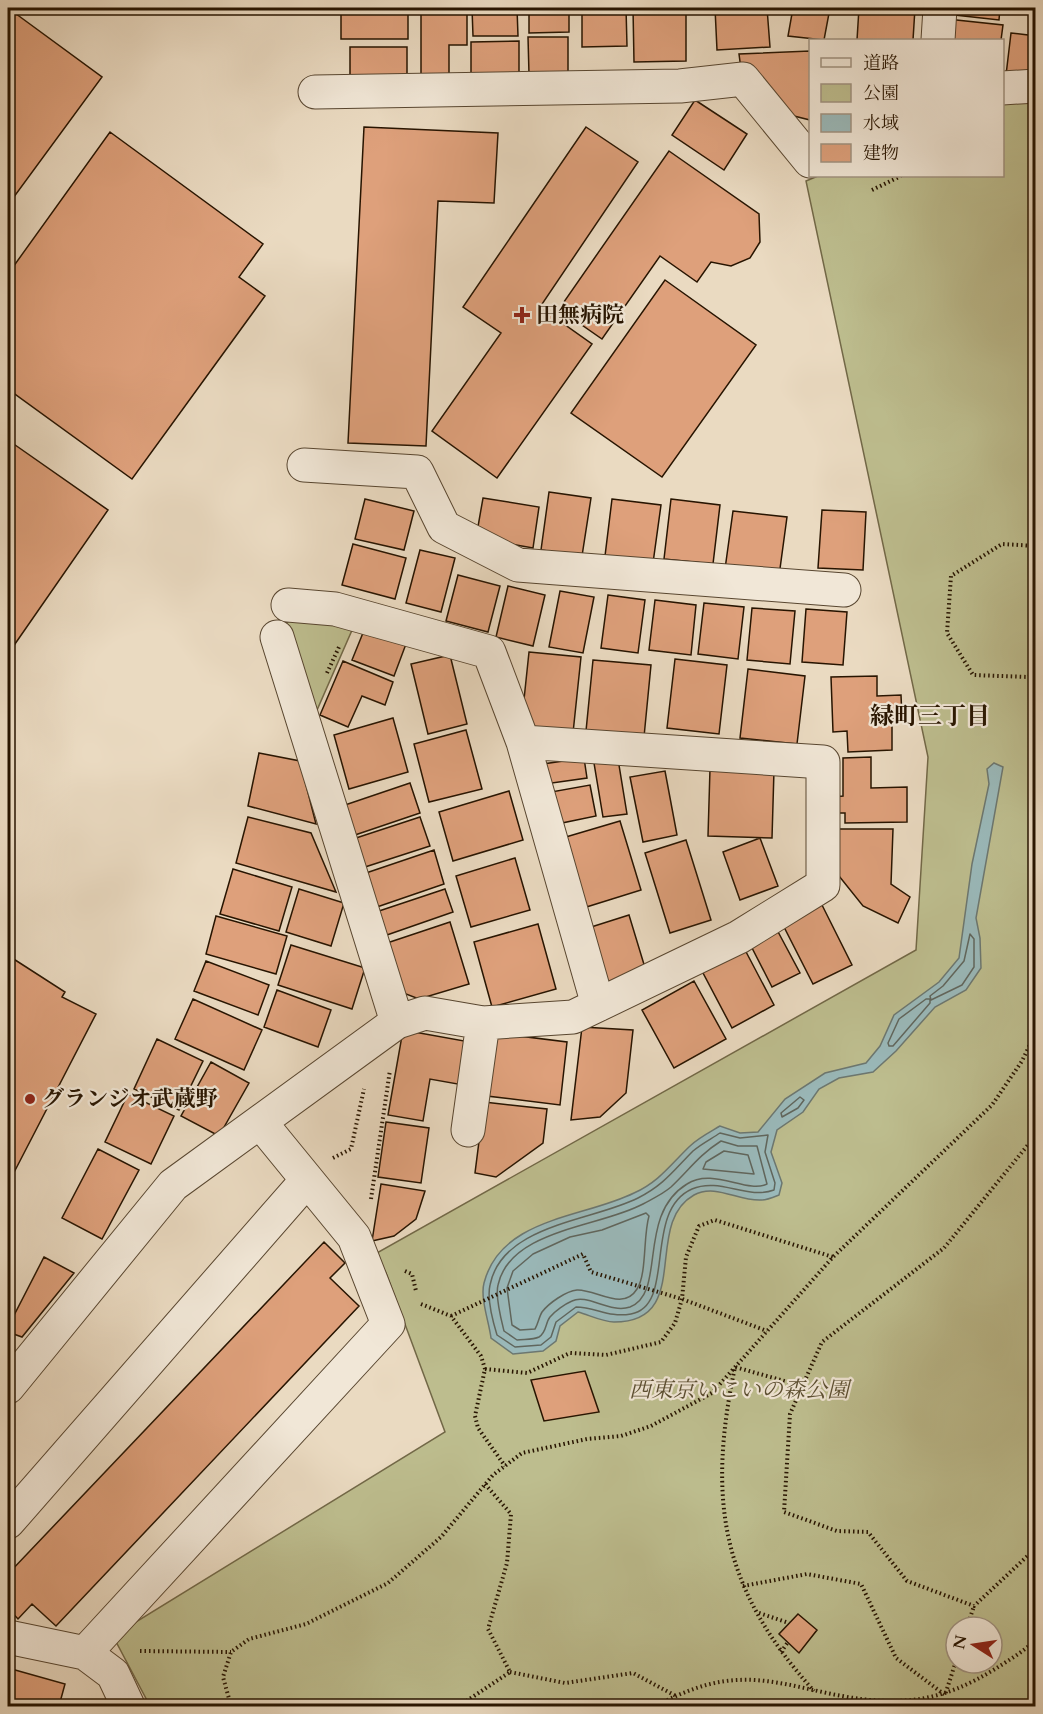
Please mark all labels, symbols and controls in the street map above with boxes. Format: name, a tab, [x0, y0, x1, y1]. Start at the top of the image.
legend	[809, 39, 1004, 177]
text: 道路	[863, 51, 899, 76]
text: 公園	[863, 81, 899, 106]
text: 水域	[863, 111, 899, 136]
text: 建物	[863, 141, 899, 166]
place label: 田無病院	[536, 300, 624, 330]
marker: 田無病院	[513, 306, 531, 324]
district label: 緑町三丁目	[870, 700, 990, 733]
place label: グランジオ武蔵野	[42, 1084, 218, 1114]
marker: グランジオ武蔵野	[23, 1092, 37, 1106]
park label: 西東京いこいの森公園	[629, 1375, 852, 1405]
north arrow	[944, 1615, 1004, 1675]
text: N	[948, 1633, 973, 1651]

